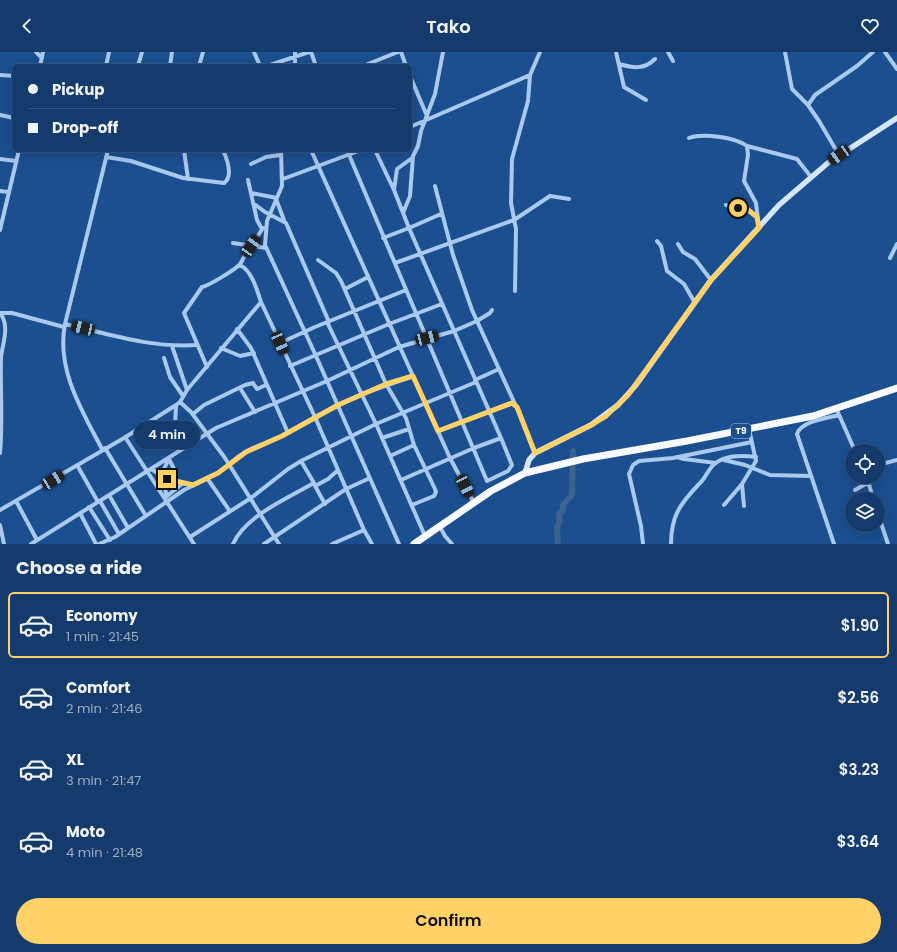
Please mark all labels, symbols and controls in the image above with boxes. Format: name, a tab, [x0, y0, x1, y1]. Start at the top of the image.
text: Tako	[426, 14, 471, 39]
icon: back	[16, 15, 38, 37]
icon: heart	[859, 15, 881, 37]
text: Pickup	[52, 79, 104, 100]
text: Drop-off	[52, 117, 118, 138]
car	[826, 143, 852, 167]
route start	[729, 199, 747, 217]
car	[239, 233, 263, 259]
car	[70, 319, 96, 337]
car	[414, 329, 440, 347]
car	[270, 330, 290, 356]
callout: 4 min	[134, 421, 200, 449]
road number: T9	[731, 424, 751, 438]
text: 4 min	[148, 425, 186, 444]
map controls	[845, 444, 885, 532]
button: locate	[845, 444, 885, 484]
car	[40, 469, 66, 491]
route end	[158, 470, 176, 488]
car	[454, 473, 476, 499]
button: layers	[845, 492, 885, 532]
text: Choose a ride	[16, 555, 142, 580]
text: Economy	[66, 605, 138, 626]
icon: car	[18, 607, 54, 643]
text: $1.90	[841, 615, 879, 636]
text: 1 min · 21:45	[66, 627, 139, 646]
text: Comfort	[66, 677, 130, 698]
icon: car	[18, 679, 54, 715]
text: $2.56	[837, 687, 879, 708]
text: 2 min · 21:46	[66, 699, 142, 718]
text: XL	[66, 749, 84, 770]
icon: car	[18, 751, 54, 787]
text: $3.23	[839, 759, 879, 780]
text: 3 min · 21:47	[66, 771, 141, 790]
text: Moto	[66, 821, 105, 842]
icon: car	[18, 823, 54, 859]
text: $3.64	[837, 831, 879, 852]
text: 4 min · 21:48	[66, 843, 143, 862]
button: Confirm	[16, 898, 881, 944]

